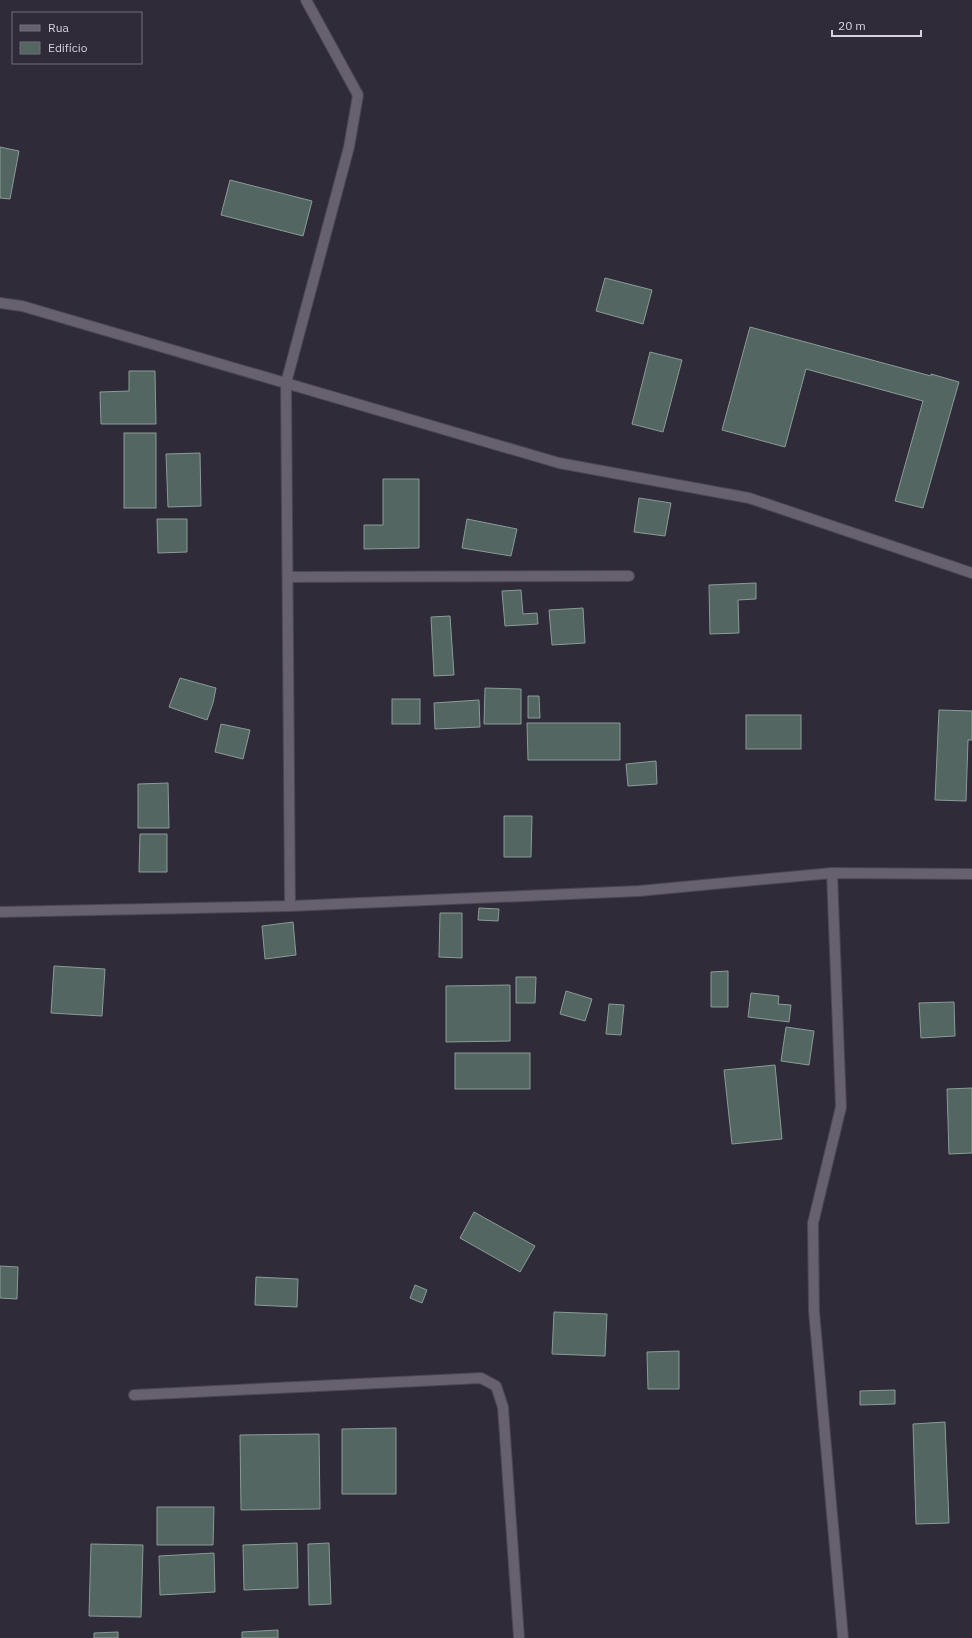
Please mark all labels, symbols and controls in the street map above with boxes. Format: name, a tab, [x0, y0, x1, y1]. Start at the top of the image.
legend	[12, 12, 142, 64]
scale bar	[832, 12, 921, 38]
text: 20 m	[838, 18, 866, 33]
text: Rua	[48, 20, 69, 35]
text: Edifício	[48, 40, 88, 55]

